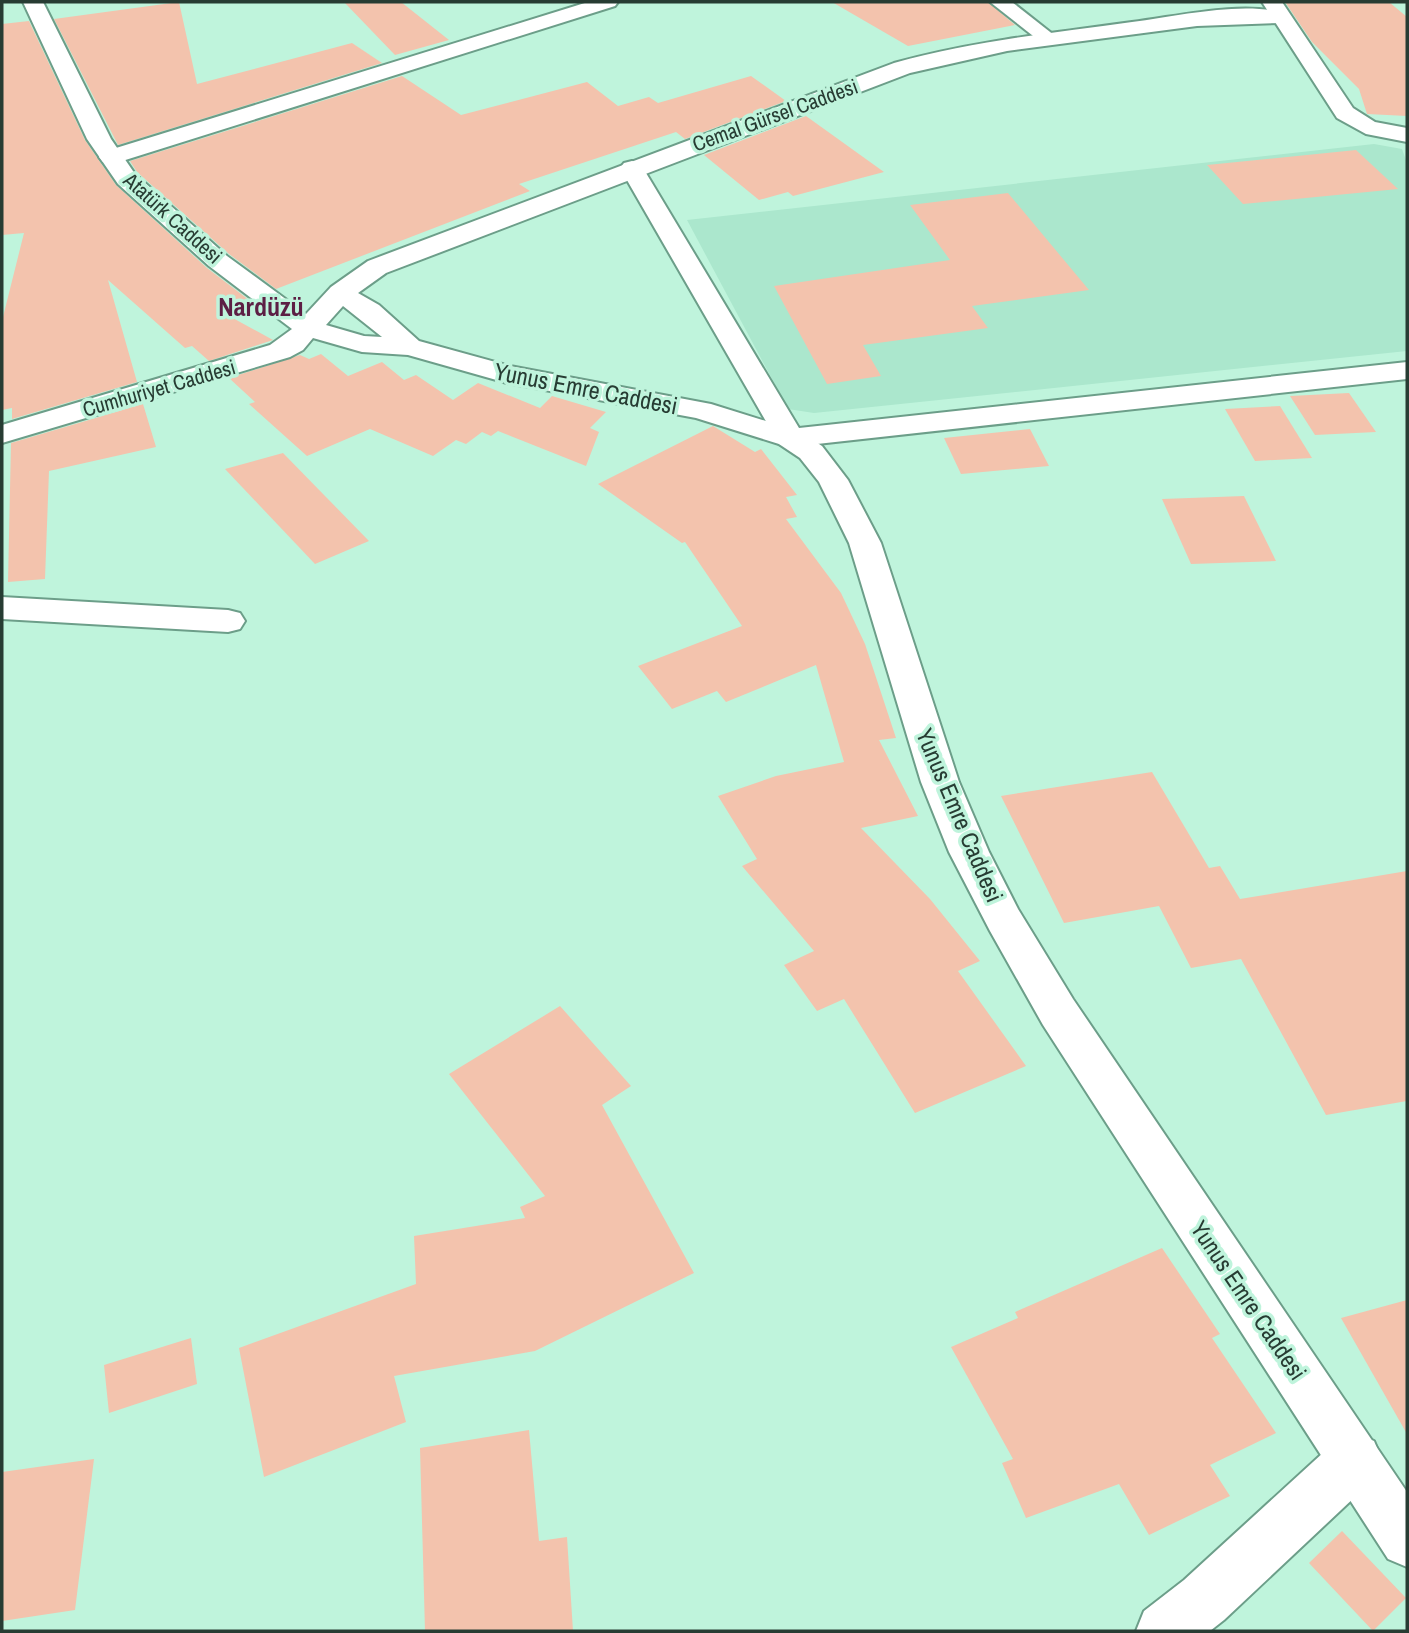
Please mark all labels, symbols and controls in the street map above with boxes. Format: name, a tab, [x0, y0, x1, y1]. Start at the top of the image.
street label: Cemal Gürsel Caddesi	[688, 72, 862, 158]
street label: Atatürk Caddesi	[117, 165, 229, 270]
district label: Nardüzü	[218, 289, 304, 324]
street label: Cumhuriyet Caddesi	[79, 352, 239, 424]
street label: Yunus Emre Caddesi	[492, 355, 680, 421]
street label: Yunus Emre Caddesi	[909, 723, 1011, 907]
street label: Yunus Emre Caddesi	[1184, 1214, 1314, 1386]

